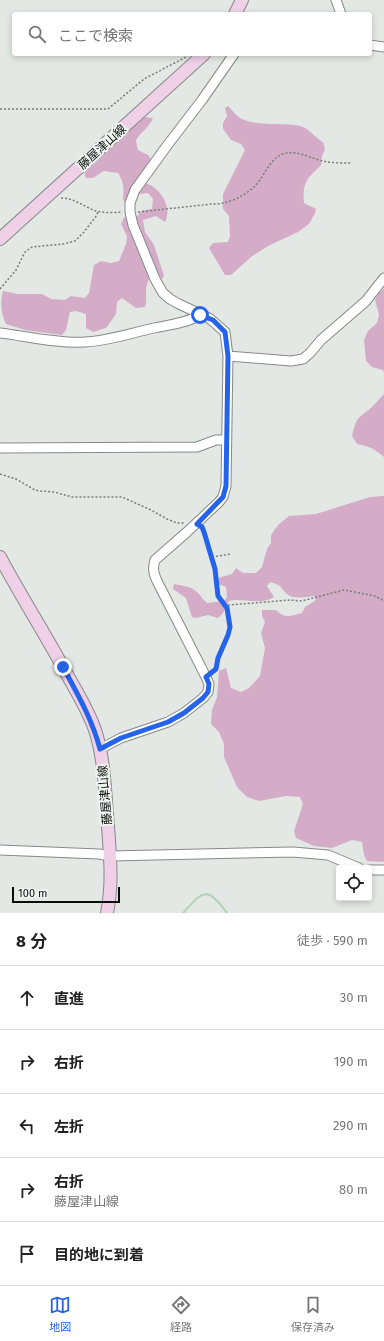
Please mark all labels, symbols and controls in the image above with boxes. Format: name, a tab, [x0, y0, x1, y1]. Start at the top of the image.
search box	[12, 12, 372, 56]
icon: search	[26, 23, 48, 45]
text: ここで検索	[58, 27, 133, 45]
street label: 藤屋津山線	[75, 122, 129, 172]
route start	[191, 306, 209, 324]
route end	[54, 658, 72, 676]
street label: 藤屋津山線	[95, 764, 115, 826]
map controls	[336, 865, 372, 901]
button: locate	[336, 865, 372, 901]
scale bar	[12, 885, 120, 904]
text: 100 m	[18, 887, 47, 900]
text: 8 分	[16, 931, 47, 952]
text: 徒歩 · 590 m	[297, 933, 368, 948]
icon: ahead	[16, 987, 38, 1009]
text: 直進	[54, 990, 84, 1008]
text: 30 m	[340, 990, 368, 1005]
icon: right	[16, 1051, 38, 1073]
text: 右折	[54, 1054, 84, 1072]
text: 190 m	[334, 1054, 368, 1069]
icon: left	[16, 1115, 38, 1137]
text: 左折	[54, 1118, 84, 1136]
text: 290 m	[333, 1118, 368, 1133]
text: 右折	[54, 1173, 84, 1191]
icon: right	[16, 1179, 38, 1201]
text: 80 m	[339, 1182, 368, 1197]
text: 藤屋津山線	[54, 1194, 119, 1209]
icon: arrive	[16, 1243, 38, 1265]
text: 目的地に到着	[54, 1246, 144, 1264]
tab: 地図	[49, 1294, 71, 1334]
tab: 経路	[170, 1294, 192, 1334]
tab: 保存済み	[291, 1294, 335, 1334]

